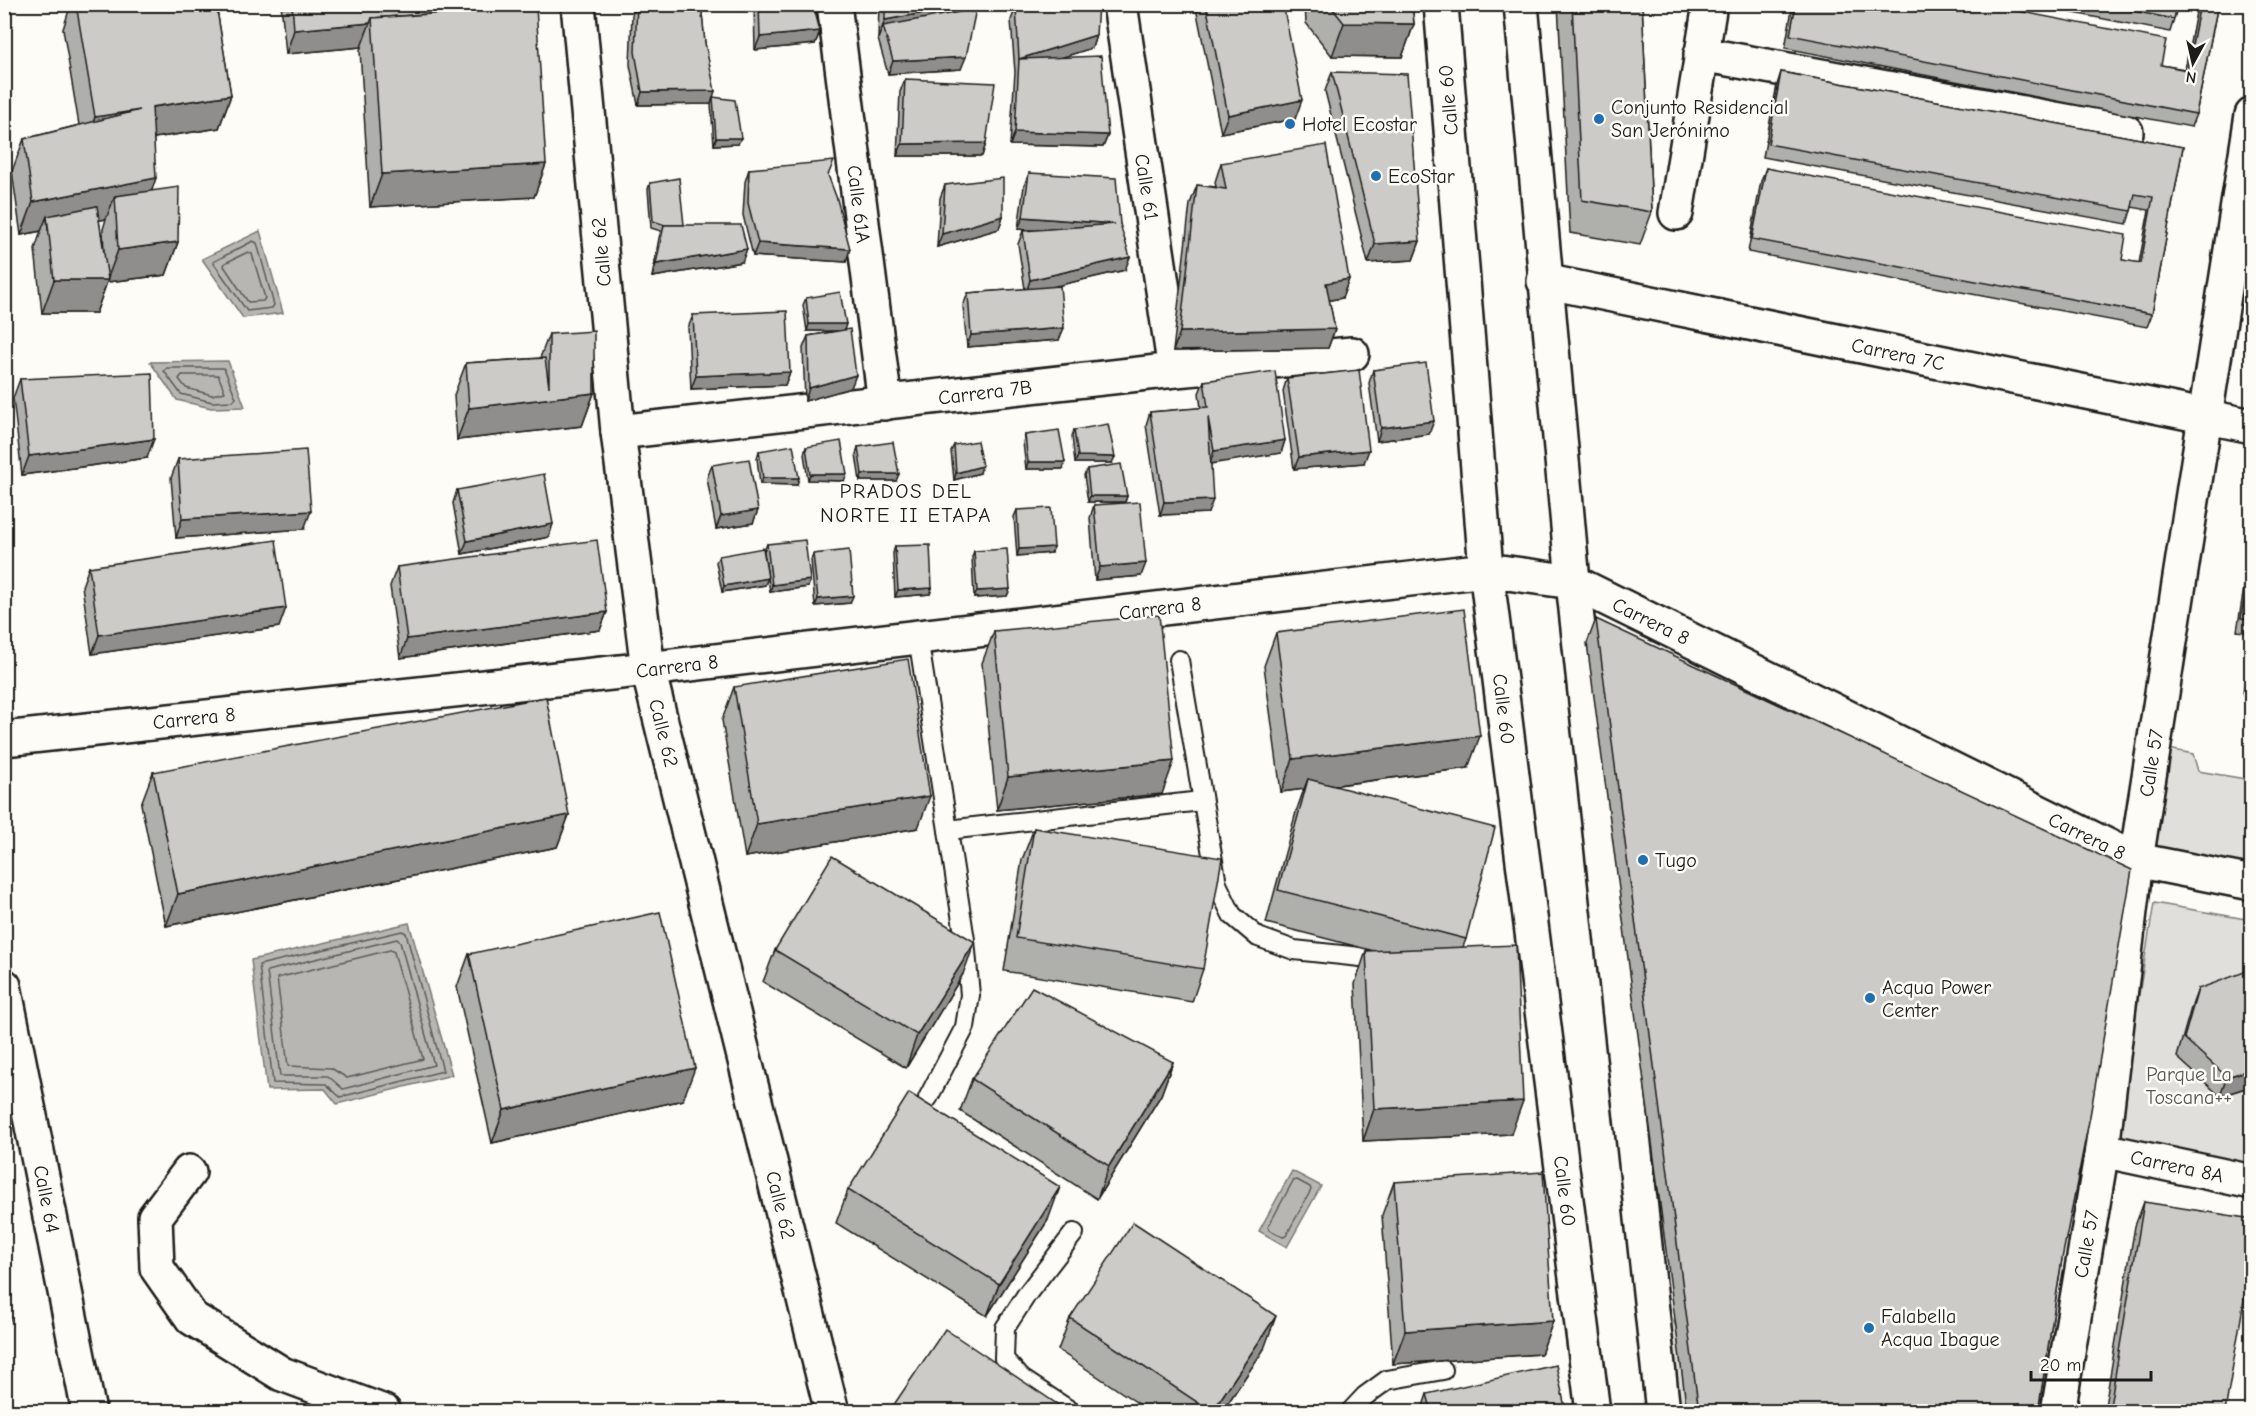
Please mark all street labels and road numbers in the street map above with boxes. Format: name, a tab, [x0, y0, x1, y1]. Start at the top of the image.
street label: Calle 60	[1434, 64, 1463, 136]
street label: Calle 61	[1130, 152, 1163, 222]
street label: Calle 61A	[842, 164, 875, 245]
street label: Calle 62	[587, 216, 616, 288]
street label: Carrera 7C	[1849, 333, 1946, 376]
street label: Carrera 7B	[937, 375, 1033, 410]
street label: Carrera 8	[1117, 592, 1203, 625]
street label: Carrera 8	[1608, 593, 1693, 650]
street label: Carrera 8	[634, 650, 720, 683]
street label: Calle 60	[1488, 672, 1519, 746]
street label: Calle 62	[644, 697, 683, 770]
street label: Carrera 8	[152, 703, 237, 734]
street label: Calle 57	[2135, 727, 2168, 799]
street label: Carrera 8	[2044, 808, 2129, 865]
street label: Carrera 8A	[2128, 1145, 2226, 1188]
street label: Calle 60	[1549, 1154, 1580, 1228]
street label: Calle 64	[29, 1163, 64, 1235]
street label: Calle 62	[761, 1169, 800, 1242]
street label: Calle 57	[2069, 1208, 2104, 1280]

